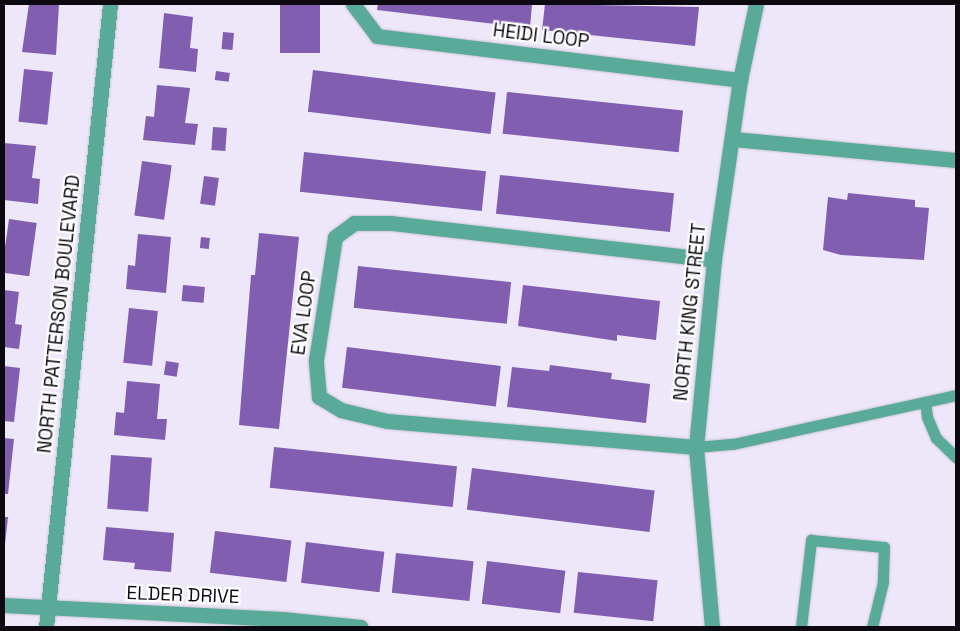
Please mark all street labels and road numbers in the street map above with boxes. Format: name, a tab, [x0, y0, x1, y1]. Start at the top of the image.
street label: HEIDI LOOP	[492, 19, 590, 53]
street label: NORTH PATTERSON BOULEVARD	[33, 174, 85, 454]
street label: NORTH KING STREET	[669, 222, 711, 402]
street label: EVA LOOP	[287, 269, 321, 357]
street label: ELDER DRIVE	[126, 582, 240, 608]

